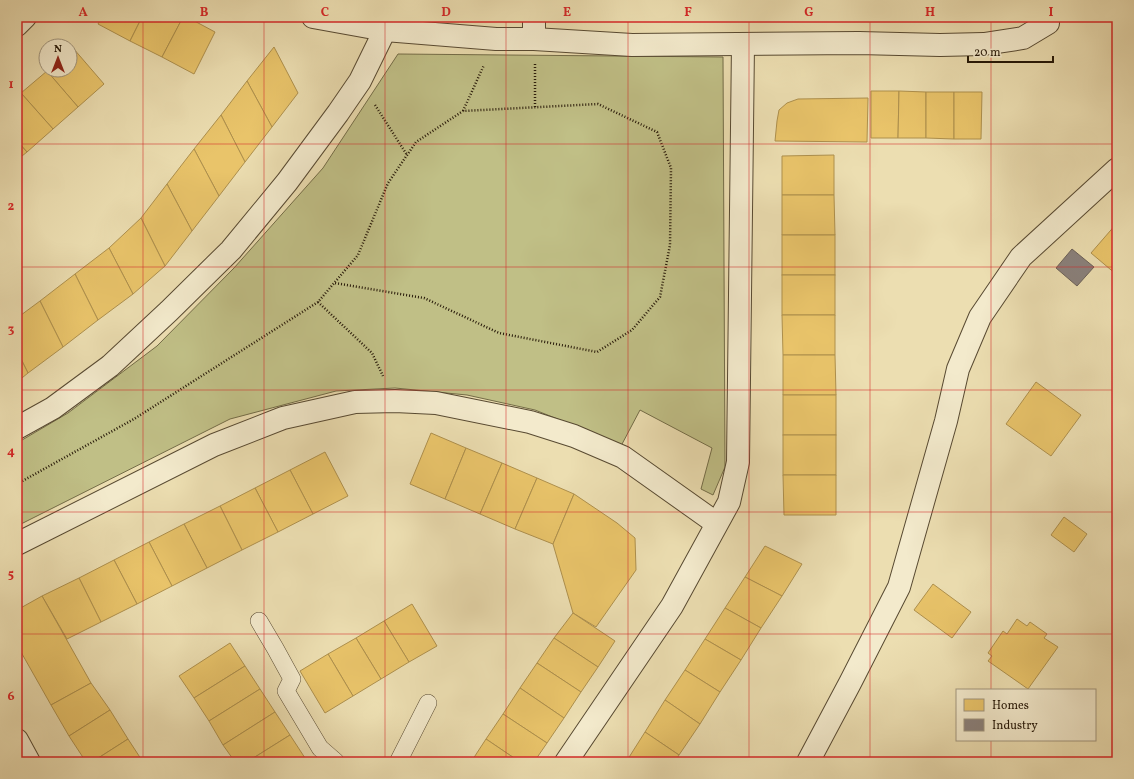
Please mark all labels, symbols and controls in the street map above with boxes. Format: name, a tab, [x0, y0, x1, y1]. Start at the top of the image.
text: A	[78, 4, 88, 22]
text: B	[200, 4, 209, 22]
text: C	[321, 4, 329, 22]
text: D	[441, 4, 451, 22]
text: E	[563, 4, 571, 22]
text: F	[684, 4, 692, 22]
text: G	[804, 4, 814, 22]
text: H	[925, 4, 935, 22]
text: I	[1049, 4, 1054, 22]
north arrow	[38, 38, 78, 78]
scale bar	[968, 38, 1053, 64]
text: N	[54, 42, 62, 57]
text: 20 m	[974, 45, 1001, 61]
text: 1	[8, 76, 14, 94]
text: 2	[8, 198, 15, 216]
text: 3	[8, 321, 15, 339]
text: 4	[7, 443, 15, 461]
text: 5	[8, 566, 14, 584]
text: 6	[7, 688, 15, 706]
legend	[956, 689, 1096, 741]
text: Homes	[992, 698, 1029, 714]
text: Industry	[992, 718, 1038, 734]

